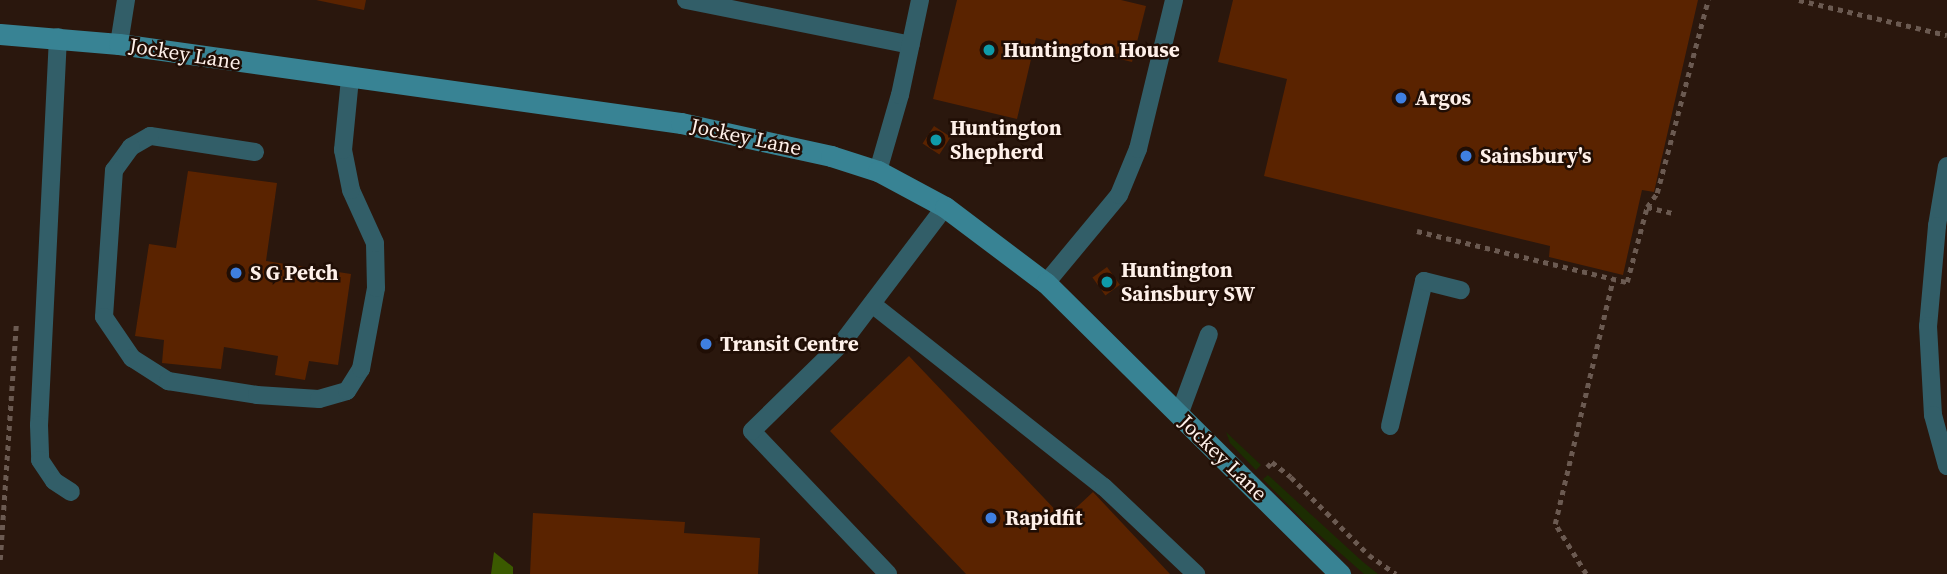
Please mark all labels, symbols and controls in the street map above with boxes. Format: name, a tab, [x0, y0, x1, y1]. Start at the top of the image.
street label: Jockey Lane	[127, 33, 243, 75]
place label: Huntington House	[1003, 37, 1180, 63]
marker: Huntington House	[981, 42, 997, 58]
place label: Argos	[1415, 85, 1471, 111]
marker: Argos	[1393, 90, 1409, 106]
street label: Jockey Lane	[688, 113, 804, 161]
place label: Huntington Shepherd	[950, 115, 1062, 165]
marker: Huntington Shepherd	[928, 132, 944, 148]
place label: Sainsbury's	[1480, 143, 1592, 169]
marker: Sainsbury's	[1458, 148, 1474, 164]
place label: Huntington Sainsbury SW	[1121, 257, 1255, 307]
place label: S G Petch	[250, 260, 339, 286]
marker: S G Petch	[228, 265, 244, 281]
marker: Huntington Sainsbury SW	[1099, 274, 1115, 290]
place label: Transit Centre	[720, 331, 859, 357]
marker: Transit Centre	[698, 336, 714, 352]
street label: Jockey Lane	[1174, 410, 1272, 506]
place label: Rapidfit	[1005, 505, 1083, 531]
marker: Rapidfit	[983, 510, 999, 526]

